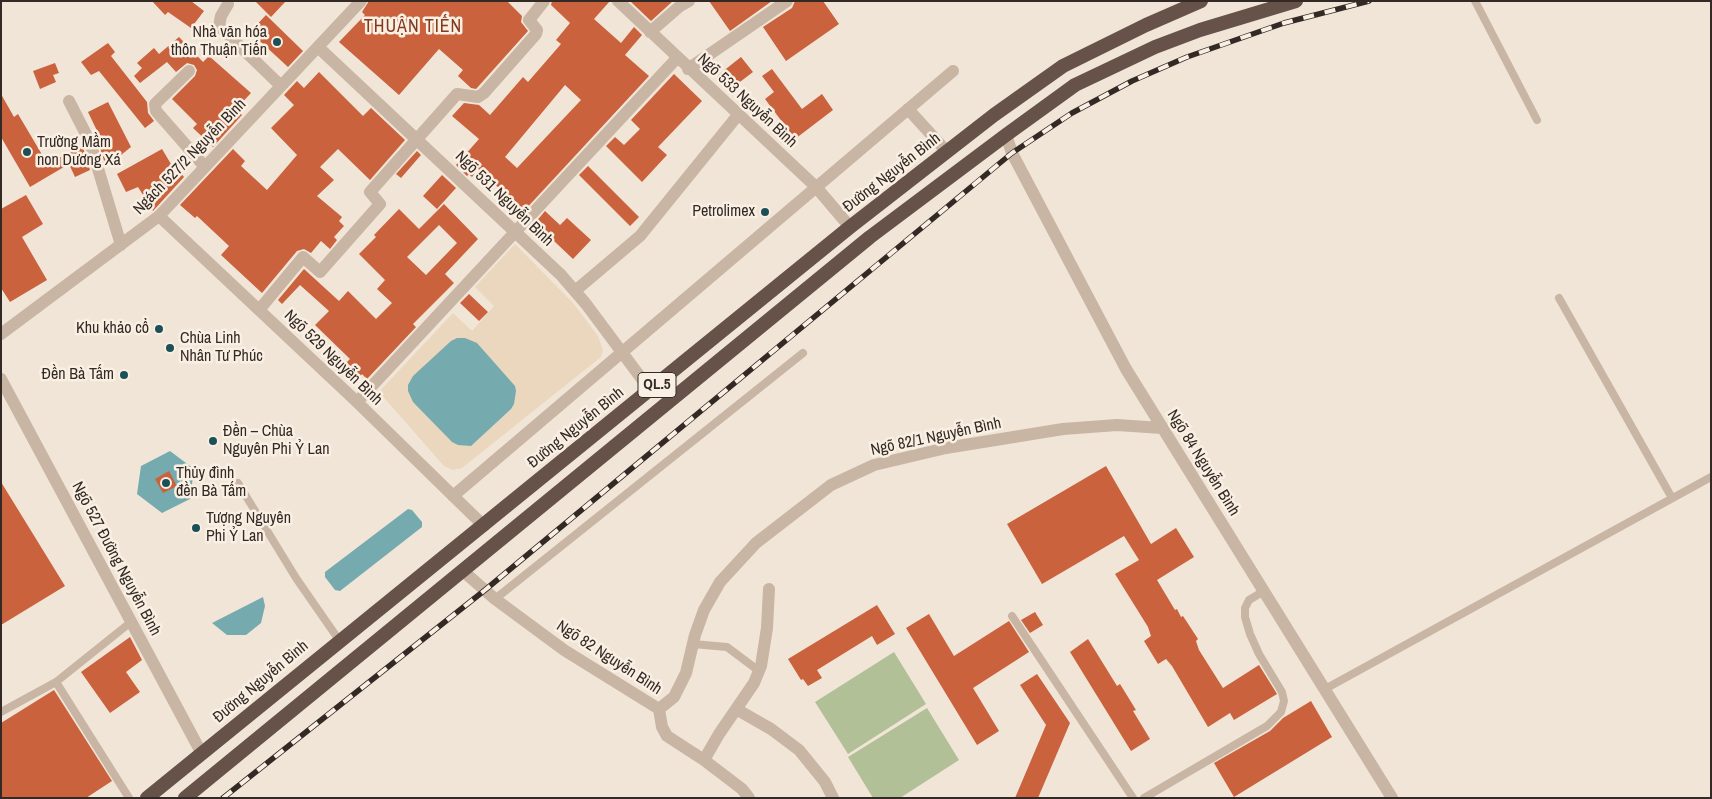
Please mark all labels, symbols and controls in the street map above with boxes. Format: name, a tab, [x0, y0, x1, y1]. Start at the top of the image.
district label: THUẬN TIẾN	[362, 16, 464, 38]
place label: Nhà văn hóa thôn Thuận Tiến	[171, 23, 267, 61]
marker: Nhà văn hóa thôn Thuận Tiến	[271, 36, 283, 48]
street label: Ngõ 533 Nguyễn Bình	[693, 50, 801, 152]
street label: Ngách 527/2 Nguyễn Bình	[130, 95, 250, 219]
street label: Đường Nguyễn Bình	[840, 129, 944, 217]
place label: Trường Mầm non Dương Xá	[37, 133, 121, 171]
marker: Trường Mầm non Dương Xá	[21, 146, 33, 158]
street label: Ngõ 531 Nguyễn Bình	[451, 147, 557, 251]
place label: Petrolimex	[692, 202, 755, 222]
marker: Petrolimex	[759, 206, 771, 218]
street label: Ngõ 529 Nguyễn Bình	[280, 306, 386, 410]
place label: Khu khảo cổ	[76, 319, 149, 339]
marker: Khu khảo cổ	[153, 323, 165, 335]
place label: Chùa Linh Nhân Tư Phúc	[180, 329, 263, 367]
marker: Chùa Linh Nhân Tư Phúc	[164, 342, 176, 354]
place label: Đền Bà Tấm	[42, 365, 114, 385]
marker: Đền Bà Tấm	[118, 369, 130, 381]
road number: QL.5	[638, 372, 676, 398]
street label: Đường Nguyễn Bình	[524, 383, 628, 473]
street label: Ngõ 84 Nguyễn Bình	[1163, 406, 1243, 520]
street label: Ngõ 82/1 Nguyễn Bình	[869, 414, 1003, 460]
place label: Đền – Chùa Nguyên Phi Ỷ Lan	[223, 422, 329, 460]
marker: Đền – Chùa Nguyên Phi Ỷ Lan	[207, 435, 219, 447]
place label: Thủy đình đền Bà Tấm	[176, 464, 246, 502]
marker: Thủy đình đền Bà Tấm	[160, 477, 172, 489]
street label: Ngõ 527 Đường Nguyễn Bình	[67, 479, 165, 639]
place label: Tượng Nguyên Phi Ỷ Lan	[206, 509, 291, 547]
marker: Tượng Nguyên Phi Ỷ Lan	[190, 522, 202, 534]
street label: Ngõ 82 Nguyễn Bình	[553, 617, 665, 699]
street label: Đường Nguyễn Bình	[210, 637, 312, 727]

